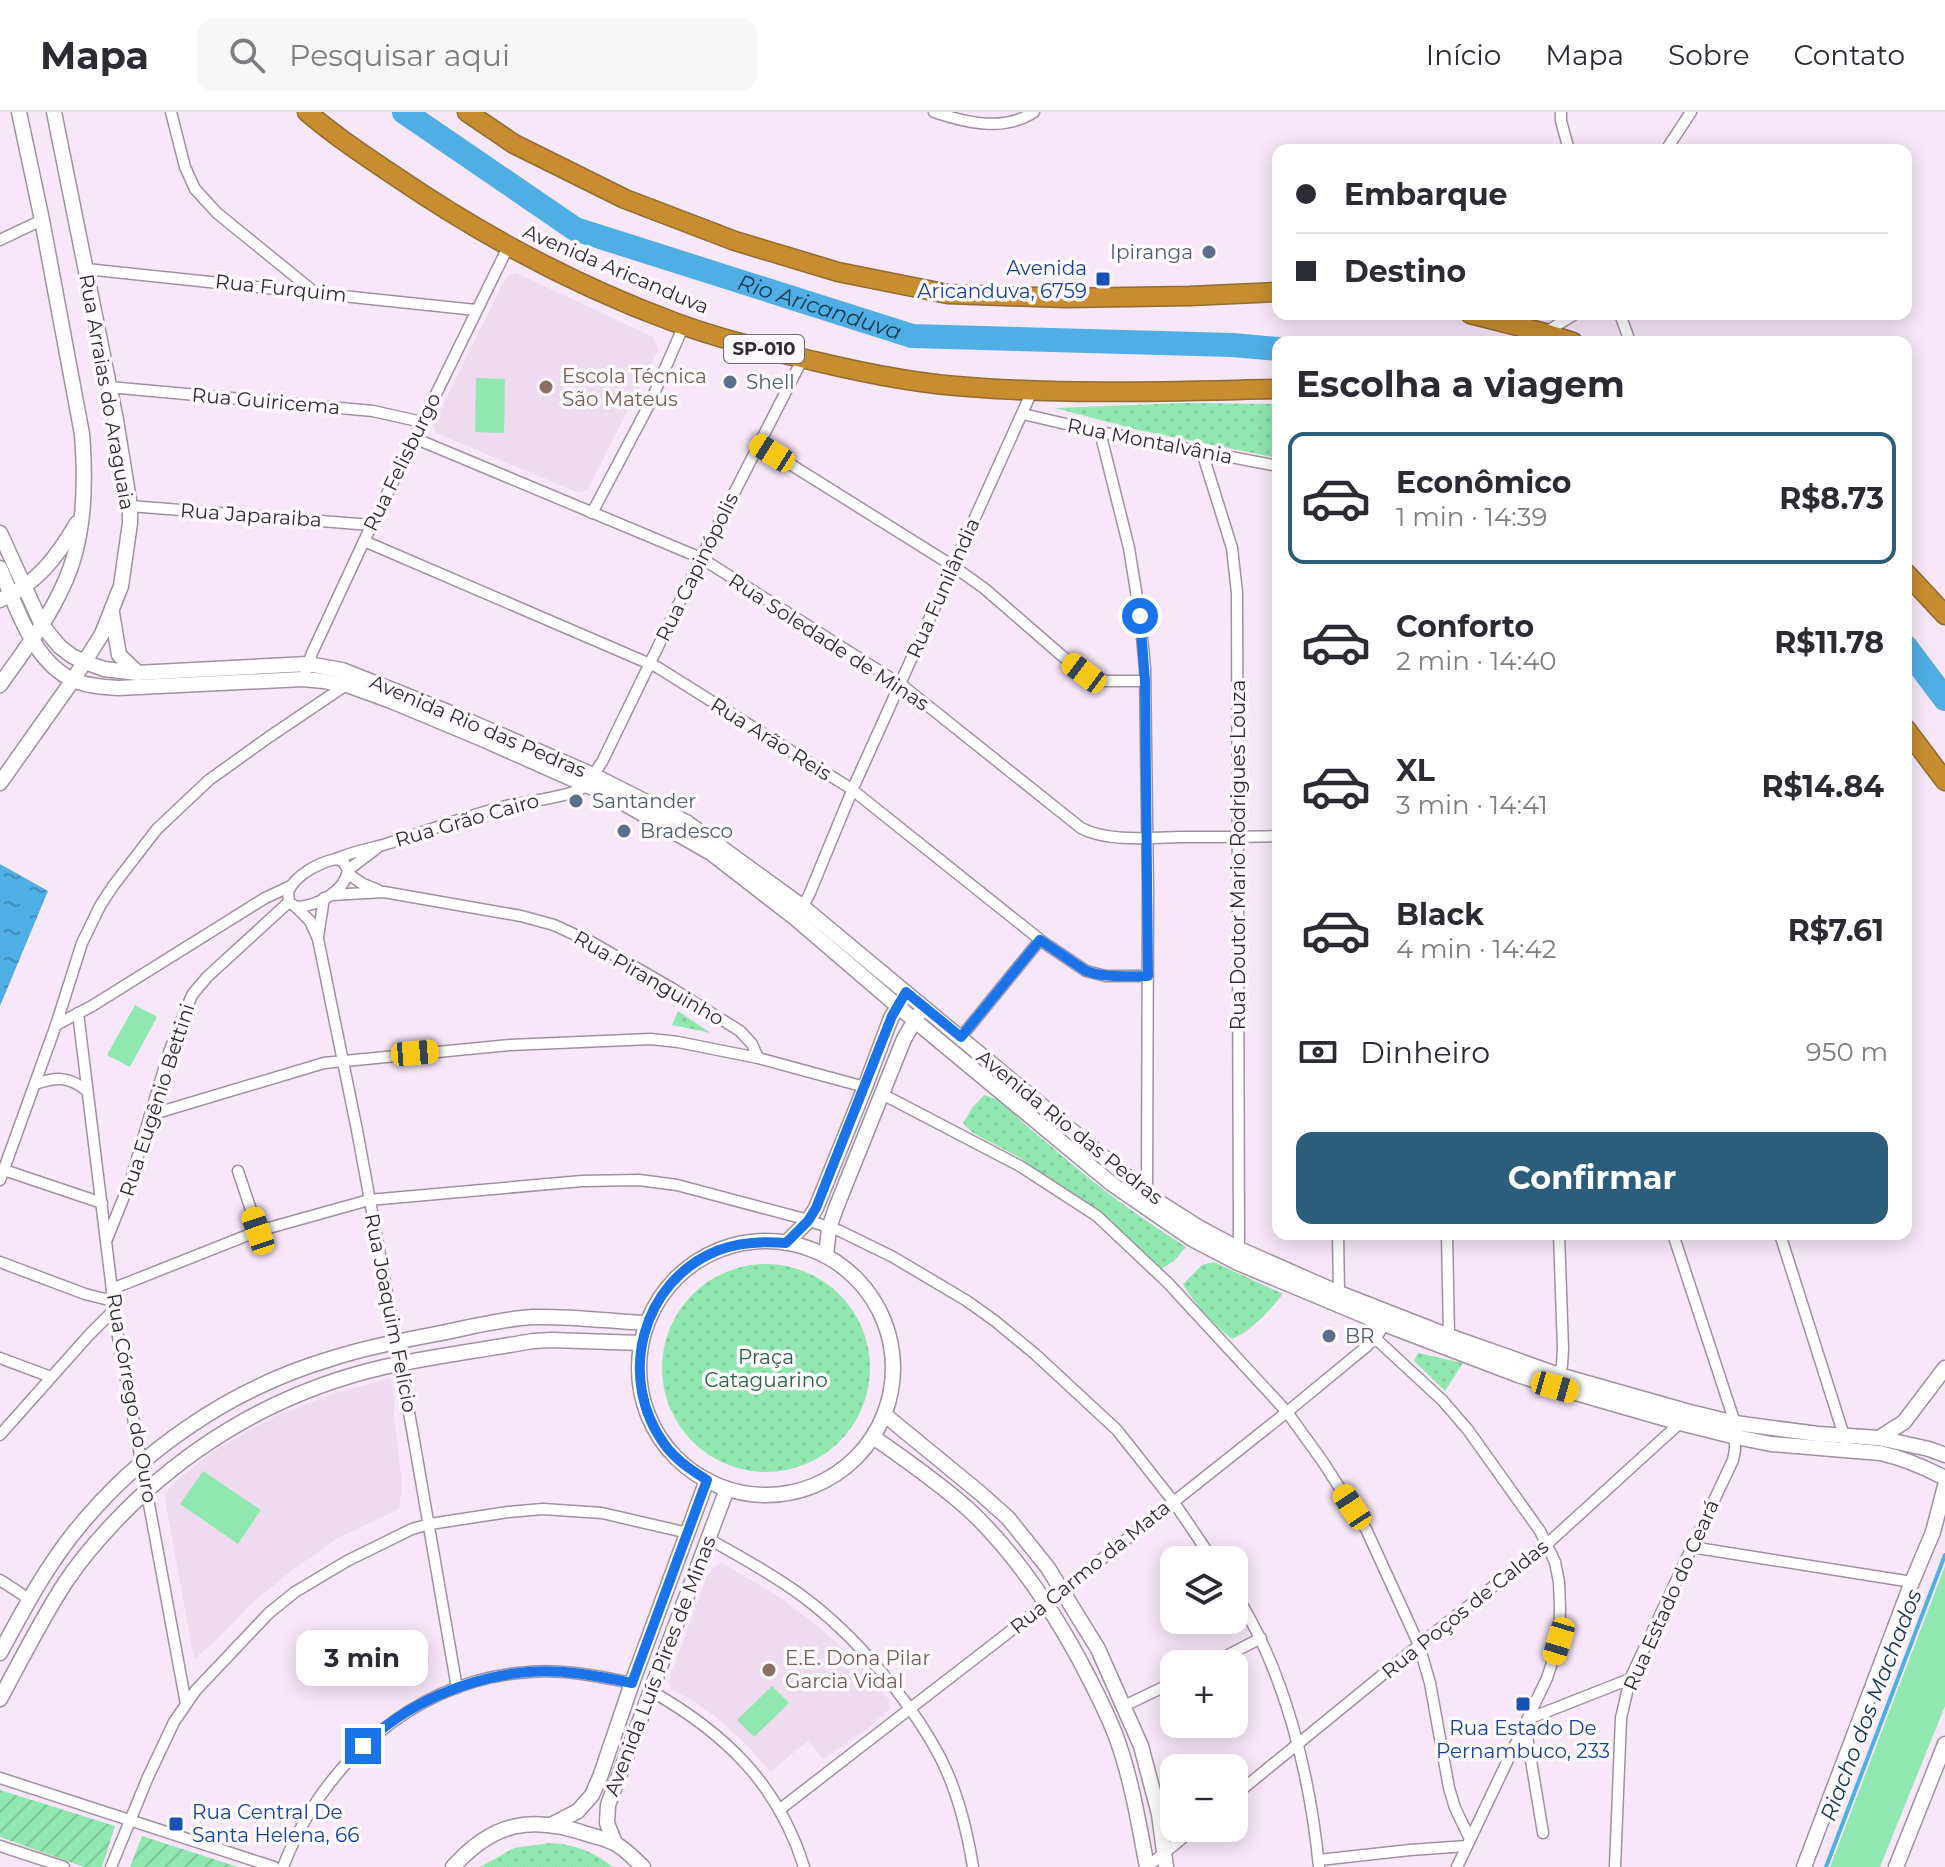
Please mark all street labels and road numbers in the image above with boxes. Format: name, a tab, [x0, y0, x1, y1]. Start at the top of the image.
street label: Avenida Aricanduva	[520, 219, 712, 319]
street label: Rua Furquim	[214, 269, 348, 307]
street label: Rua Arraias do Araguaia	[74, 272, 140, 512]
road number: SP-010	[724, 335, 804, 363]
street label: Rua Guiricema	[191, 383, 341, 419]
street label: Rua Felisburgo	[358, 389, 446, 535]
street label: Rua Montalvânia	[1065, 413, 1235, 469]
street label: Rua Capinópolis	[651, 489, 743, 645]
street label: Rua Japaraiba	[179, 498, 323, 532]
street label: Rua Funilândia	[901, 514, 985, 662]
street label: Rua Soledade de Minas	[724, 568, 934, 716]
street label: Avenida Rio das Pedras	[366, 670, 590, 783]
street label: Rua Doutor Mario Rodrigues Louza	[1226, 680, 1250, 1030]
street label: Rua Arão Reis	[706, 692, 836, 786]
street label: Rua Grão Cairo	[392, 788, 542, 852]
street label: Rua Piranguinho	[570, 925, 728, 1031]
street label: Rua Eugênio Bettini	[114, 1000, 200, 1200]
street label: Avenida Rio das Pedras	[972, 1045, 1168, 1210]
street label: Rua Joaquim Felício	[360, 1211, 422, 1415]
street label: Rua Córrego do Ouro	[102, 1291, 162, 1505]
street label: Rua Carmo da Mata	[1005, 1495, 1175, 1639]
street label: Rua Estado do Ceará	[1618, 1496, 1724, 1694]
street label: Avenida Luís Pires de Minas	[599, 1532, 721, 1799]
street label: Rua Poços de Caldas	[1377, 1534, 1553, 1684]

